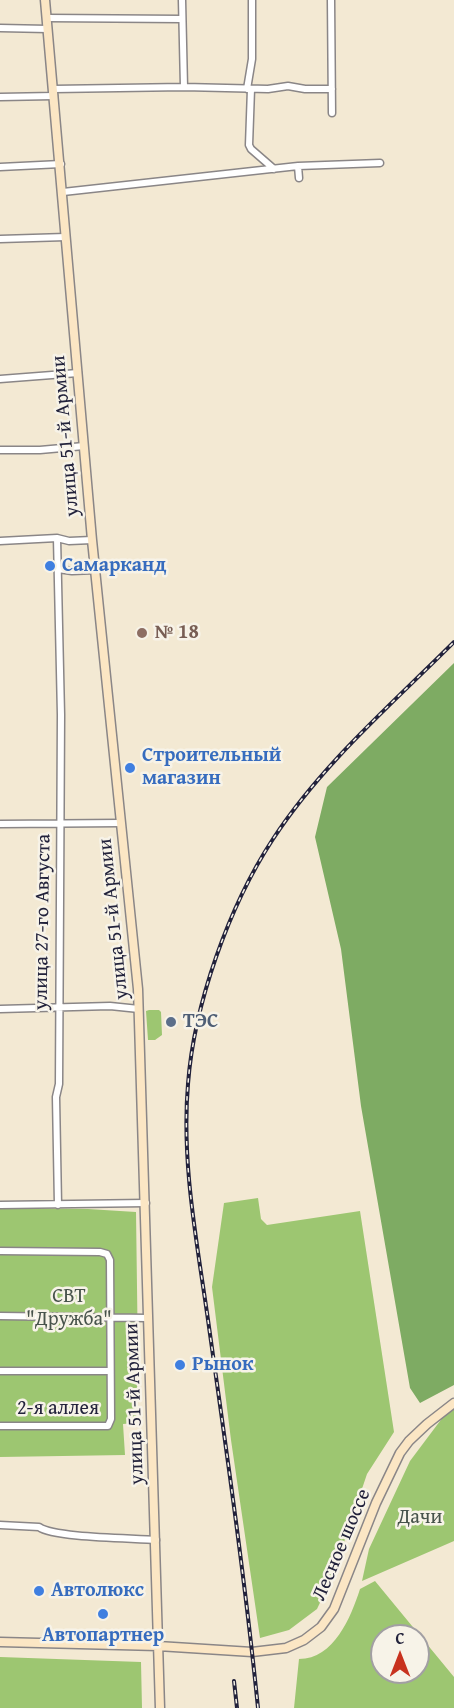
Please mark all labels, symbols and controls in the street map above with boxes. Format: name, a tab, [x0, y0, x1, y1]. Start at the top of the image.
street label: улица 51-й Армии	[47, 354, 85, 518]
place label: Самарканд	[62, 554, 167, 578]
marker: Самарканд	[43, 559, 57, 573]
place label: № 18	[154, 621, 199, 645]
marker: № 18	[135, 626, 149, 640]
place label: Строительный магазин	[142, 744, 281, 791]
marker: Строительный магазин	[123, 761, 137, 775]
street label: улица 27-го Августа	[29, 834, 57, 1010]
street label: улица 51-й Армии	[94, 837, 134, 1001]
place label: ТЭС	[183, 1010, 218, 1034]
marker: ТЭС	[164, 1015, 178, 1029]
park label: СВТ "Дружба"	[26, 1285, 112, 1332]
street label: улица 51-й Армии	[120, 1323, 150, 1485]
place label: Рынок	[192, 1353, 254, 1377]
marker: Рынок	[173, 1358, 187, 1372]
street label: 2-я аллея	[17, 1397, 99, 1421]
street label: Лесное шоссе	[308, 1486, 376, 1604]
park label: Дачи	[398, 1506, 442, 1530]
place label: Автолюкс	[51, 1579, 144, 1603]
marker: Автолюкс	[32, 1584, 46, 1598]
marker: Автопартнер	[96, 1607, 110, 1621]
place label: Автопартнер	[42, 1624, 164, 1648]
north arrow	[370, 1624, 430, 1684]
text: С	[395, 1626, 405, 1650]

